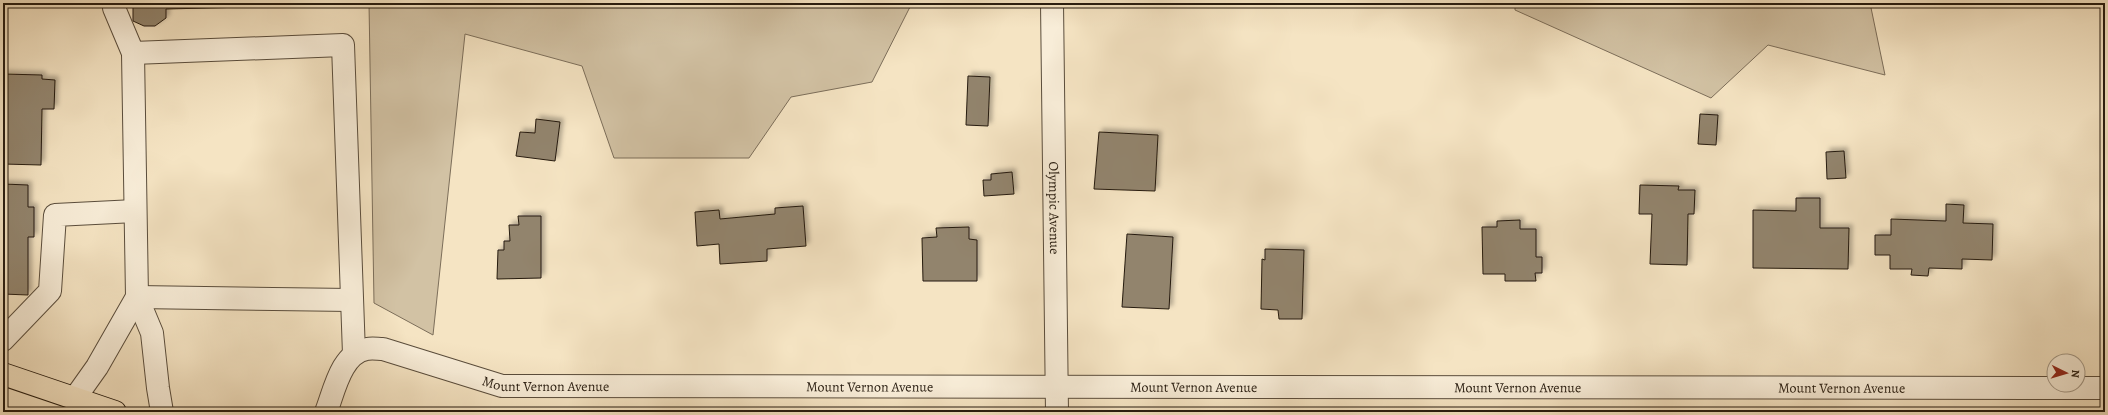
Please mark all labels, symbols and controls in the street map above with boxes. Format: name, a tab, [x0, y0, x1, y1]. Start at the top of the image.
street label: Olympic Avenue	[1044, 161, 1064, 255]
north arrow	[2046, 353, 2086, 393]
text: N	[2068, 369, 2083, 378]
street label: Mount Vernon Avenue	[480, 371, 609, 396]
street label: Mount Vernon Avenue	[806, 377, 933, 397]
street label: Mount Vernon Avenue	[1130, 378, 1257, 397]
street label: Mount Vernon Avenue	[1454, 378, 1581, 397]
street label: Mount Vernon Avenue	[1778, 379, 1905, 398]

